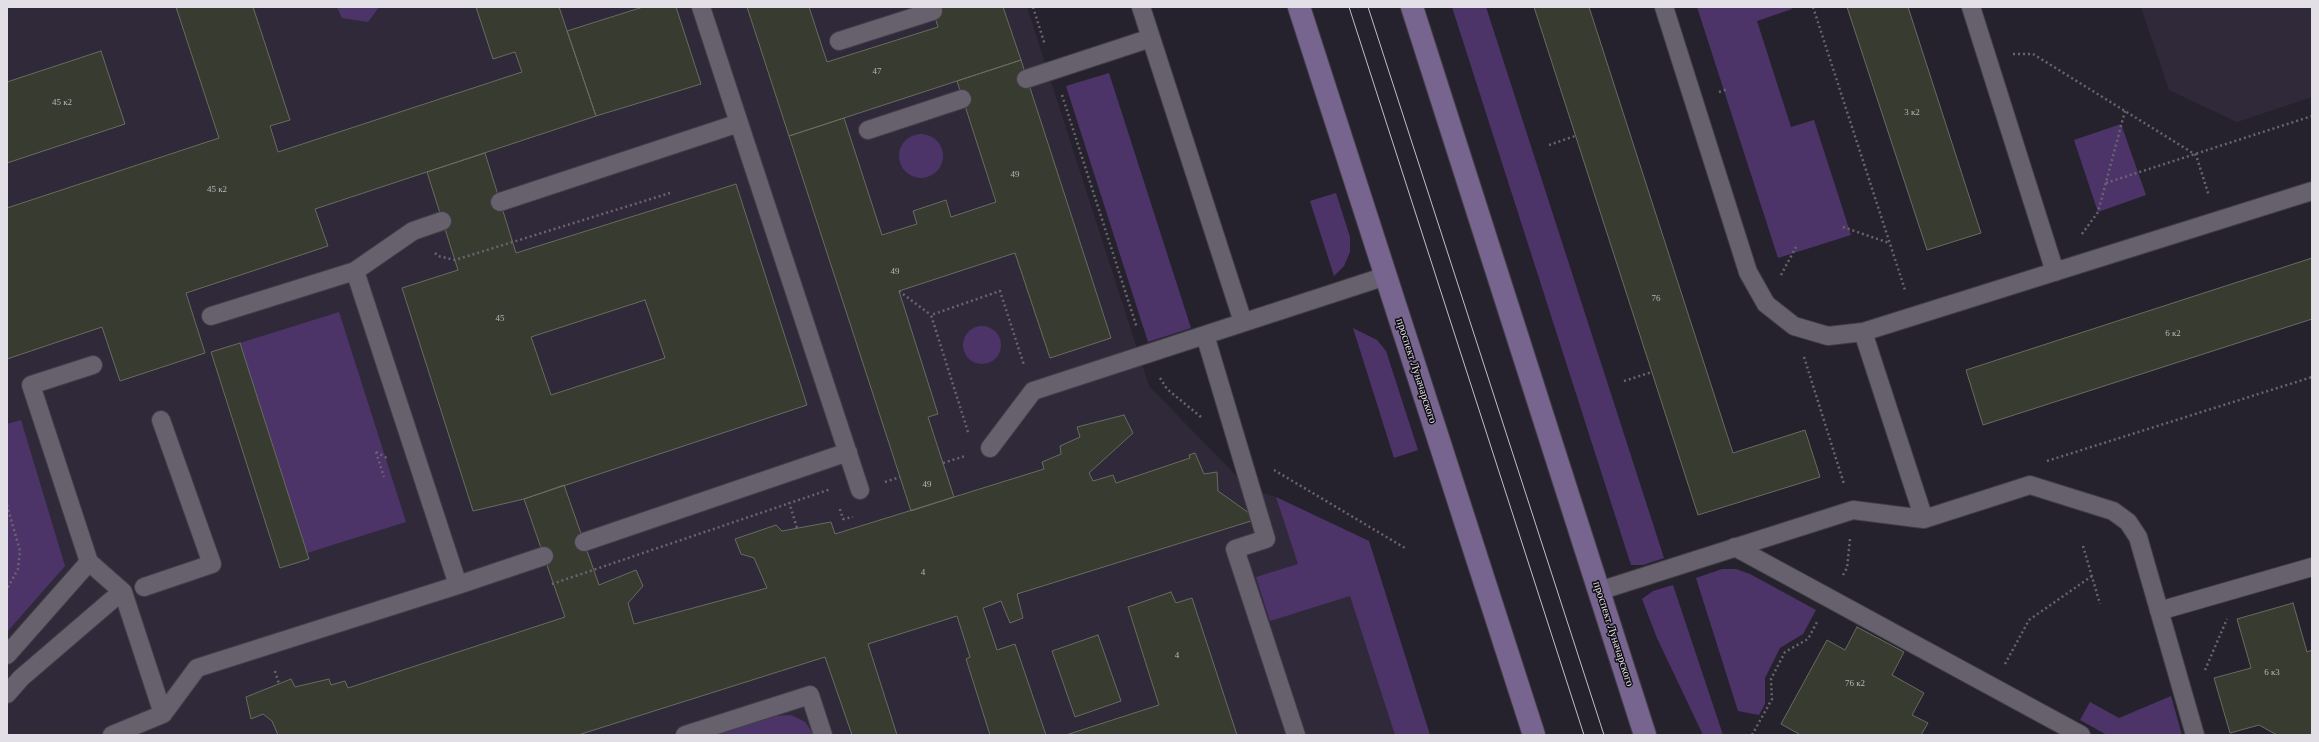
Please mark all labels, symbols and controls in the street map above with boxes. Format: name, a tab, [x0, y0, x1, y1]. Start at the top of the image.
house number: 47	[872, 67, 882, 77]
house number: 45 к2	[52, 98, 72, 108]
house number: 3 к2	[1904, 108, 1920, 118]
house number: 49	[1010, 170, 1020, 180]
house number: 45 к2	[207, 185, 227, 195]
house number: 49	[890, 267, 900, 277]
house number: 76	[1652, 294, 1660, 304]
house number: 45	[496, 314, 504, 324]
street label: проспект Луначарского	[1393, 317, 1439, 425]
house number: 6 к2	[2165, 329, 2181, 339]
house number: 49	[922, 480, 932, 490]
house number: 4	[921, 568, 925, 578]
street label: проспект Луначарского	[1590, 580, 1636, 688]
house number: 4	[1175, 651, 1179, 661]
house number: 6 к3	[2264, 668, 2280, 678]
house number: 76 к2	[1845, 679, 1865, 689]

